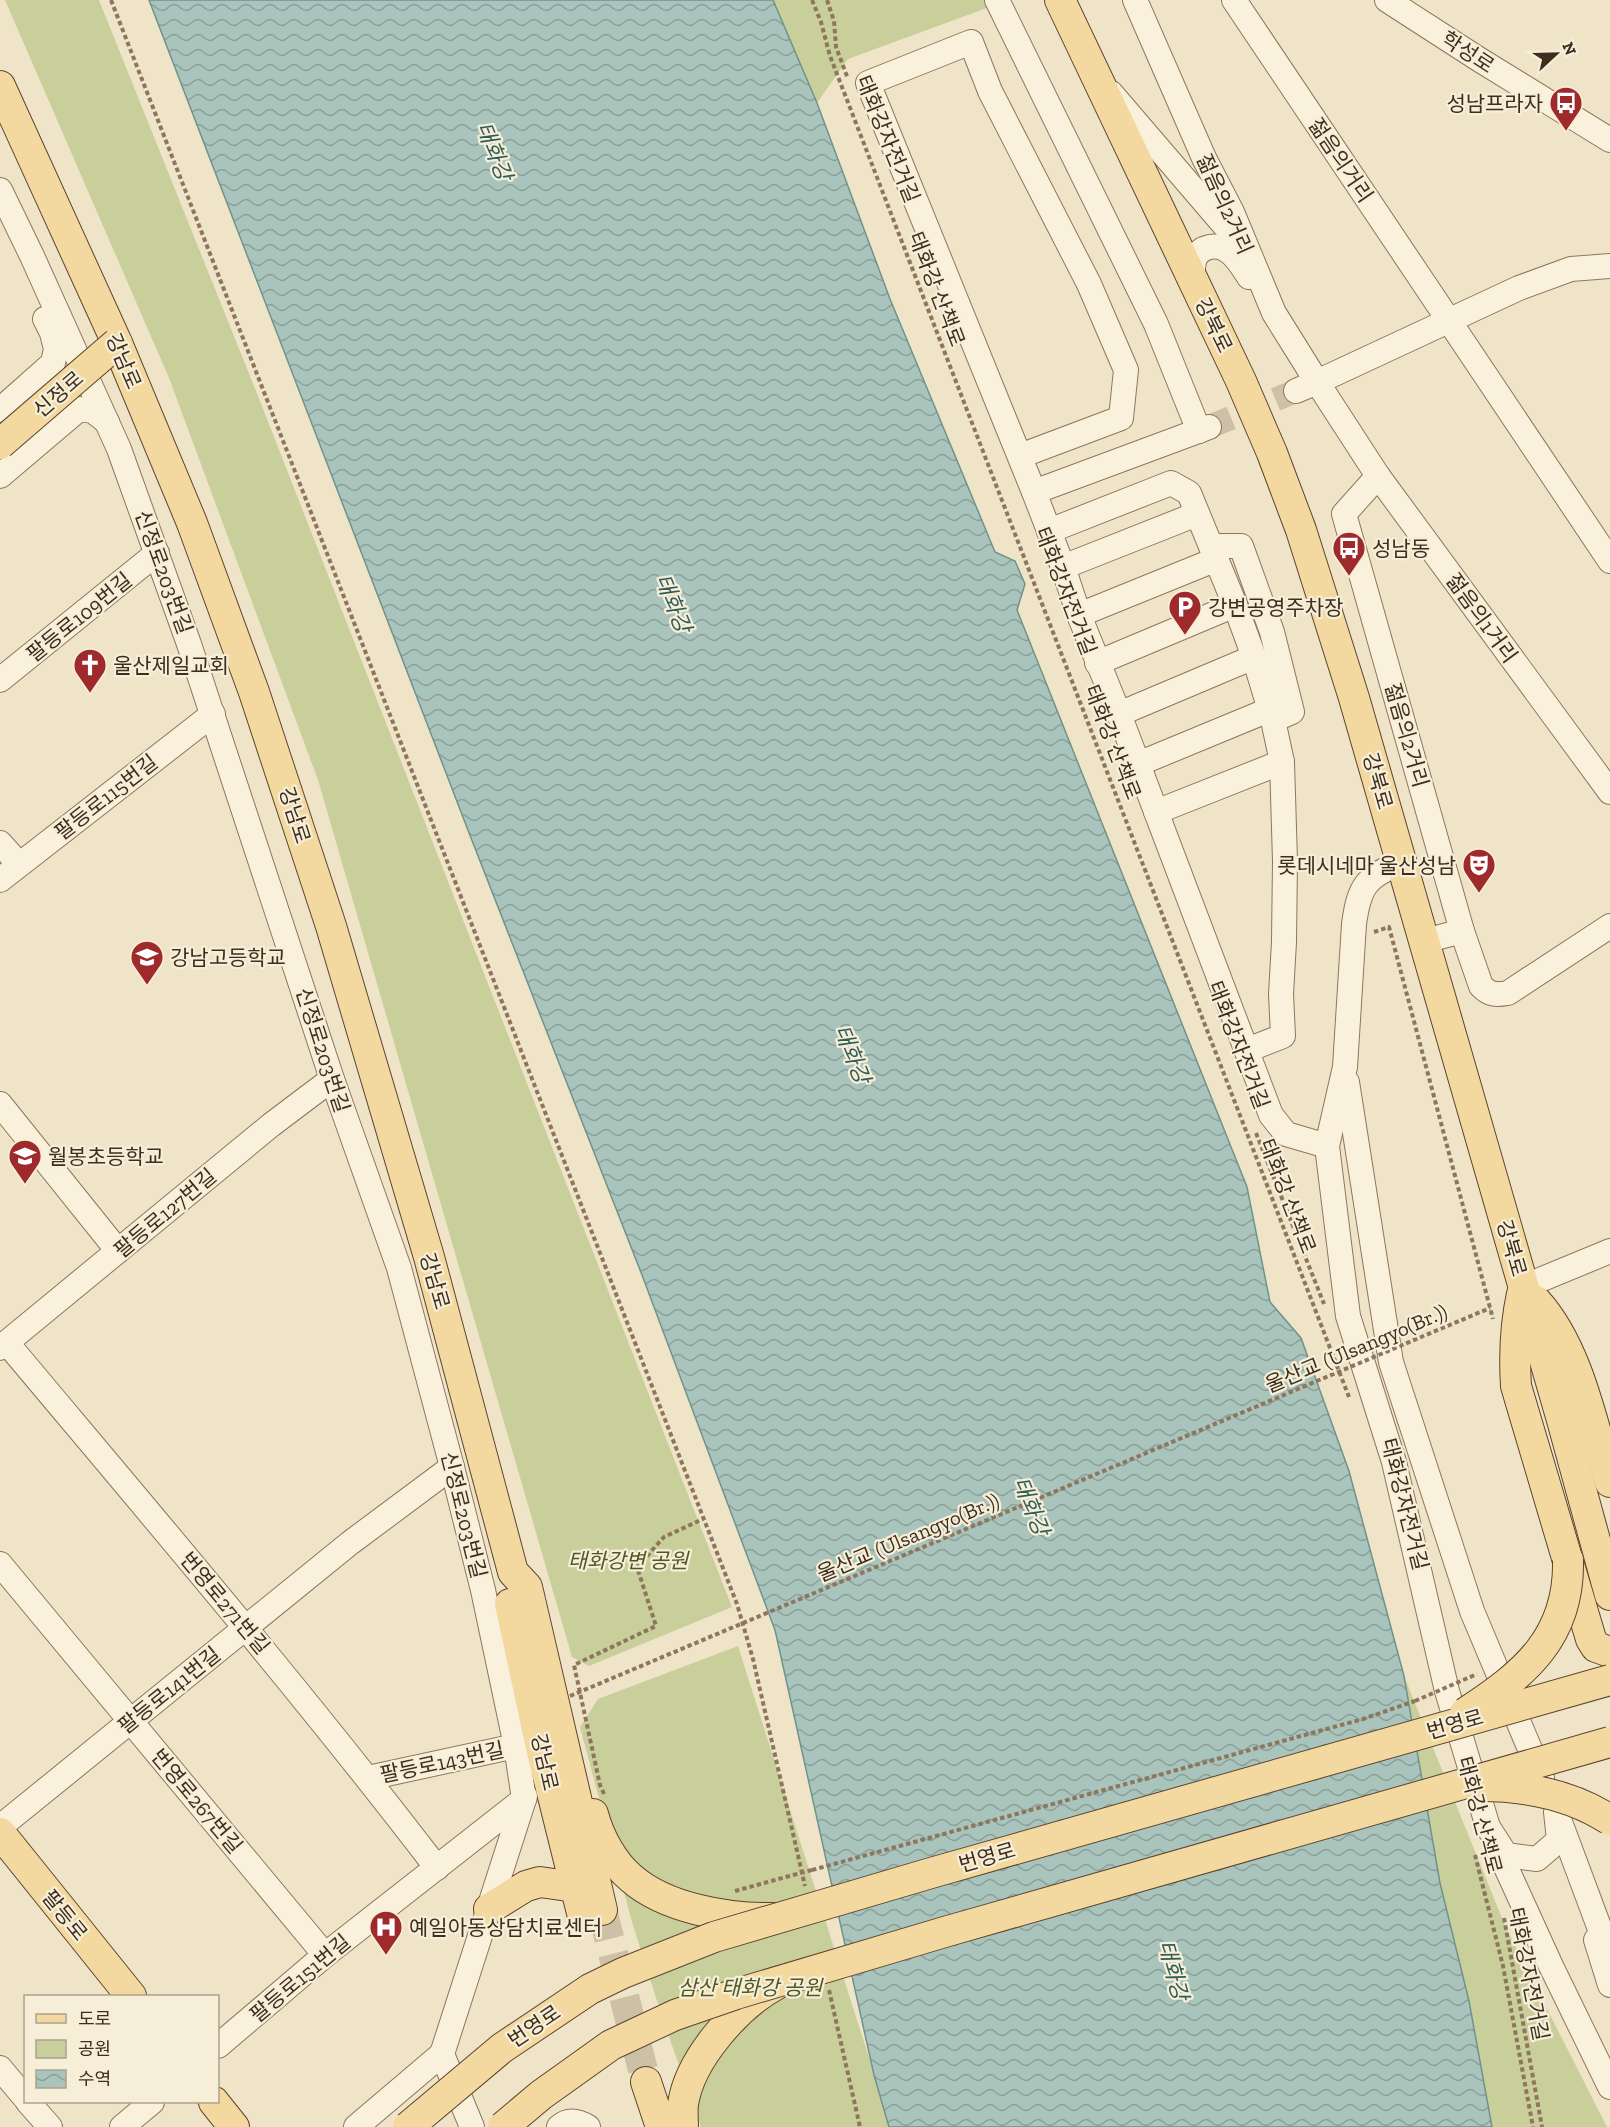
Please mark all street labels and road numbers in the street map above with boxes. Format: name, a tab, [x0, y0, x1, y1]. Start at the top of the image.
street label: 학성로	[1437, 26, 1499, 78]
street label: 태화강자전거길	[851, 72, 925, 206]
street label: 젊음의거리	[1304, 113, 1378, 207]
street label: 젊음의2거리	[1192, 150, 1258, 258]
street label: 태화강 산책로	[904, 228, 970, 350]
street label: 강북로	[1190, 293, 1238, 357]
street label: 강남로	[101, 329, 147, 393]
street label: 신정로	[28, 366, 88, 422]
street label: 신정로203번길	[130, 507, 198, 637]
street label: 태화강자전거길	[1030, 523, 1102, 659]
street label: 팔등로109번길	[21, 567, 137, 667]
street label: 젊음의1거리	[1441, 568, 1523, 668]
street label: 젊음의2거리	[1380, 680, 1434, 790]
street label: 태화강 산책로	[1080, 681, 1146, 803]
street label: 팔등로115번길	[50, 749, 162, 845]
street label: 강북로	[1358, 750, 1398, 812]
street label: 강남로	[274, 784, 316, 846]
street label: 태화강자전거길	[1203, 977, 1275, 1113]
street label: 신정로203번길	[291, 984, 355, 1116]
street label: 태화강 산책로	[1255, 1135, 1321, 1257]
street label: 팔등로127번길	[109, 1163, 221, 1263]
street label: 강북로	[1492, 1217, 1532, 1279]
street label: 강남로	[415, 1250, 455, 1312]
street label: 울산교 (Ulsangyo(Br.))	[1261, 1298, 1451, 1398]
street label: 태화강자전거길	[1377, 1435, 1433, 1573]
street label: 신정로203번길	[436, 1449, 492, 1581]
street label: 울산교 (Ulsangyo(Br.))	[813, 1487, 1003, 1587]
street label: 번영로271번길	[175, 1547, 275, 1659]
street label: 팔등로141번길	[113, 1641, 225, 1739]
street label: 번영로	[1424, 1704, 1486, 1744]
street label: 강남로	[526, 1731, 564, 1793]
street label: 팔등로143번길	[378, 1737, 506, 1787]
street label: 번영로267번길	[146, 1744, 248, 1858]
street label: 태화강 산책로	[1452, 1753, 1508, 1877]
street label: 번영로	[956, 1837, 1018, 1877]
street label: 팔등로	[37, 1885, 93, 1945]
street label: 태화강자전거길	[1504, 1905, 1554, 2043]
street label: 팔등로151번길	[245, 1929, 355, 2027]
street label: 번영로	[503, 1999, 565, 2053]

